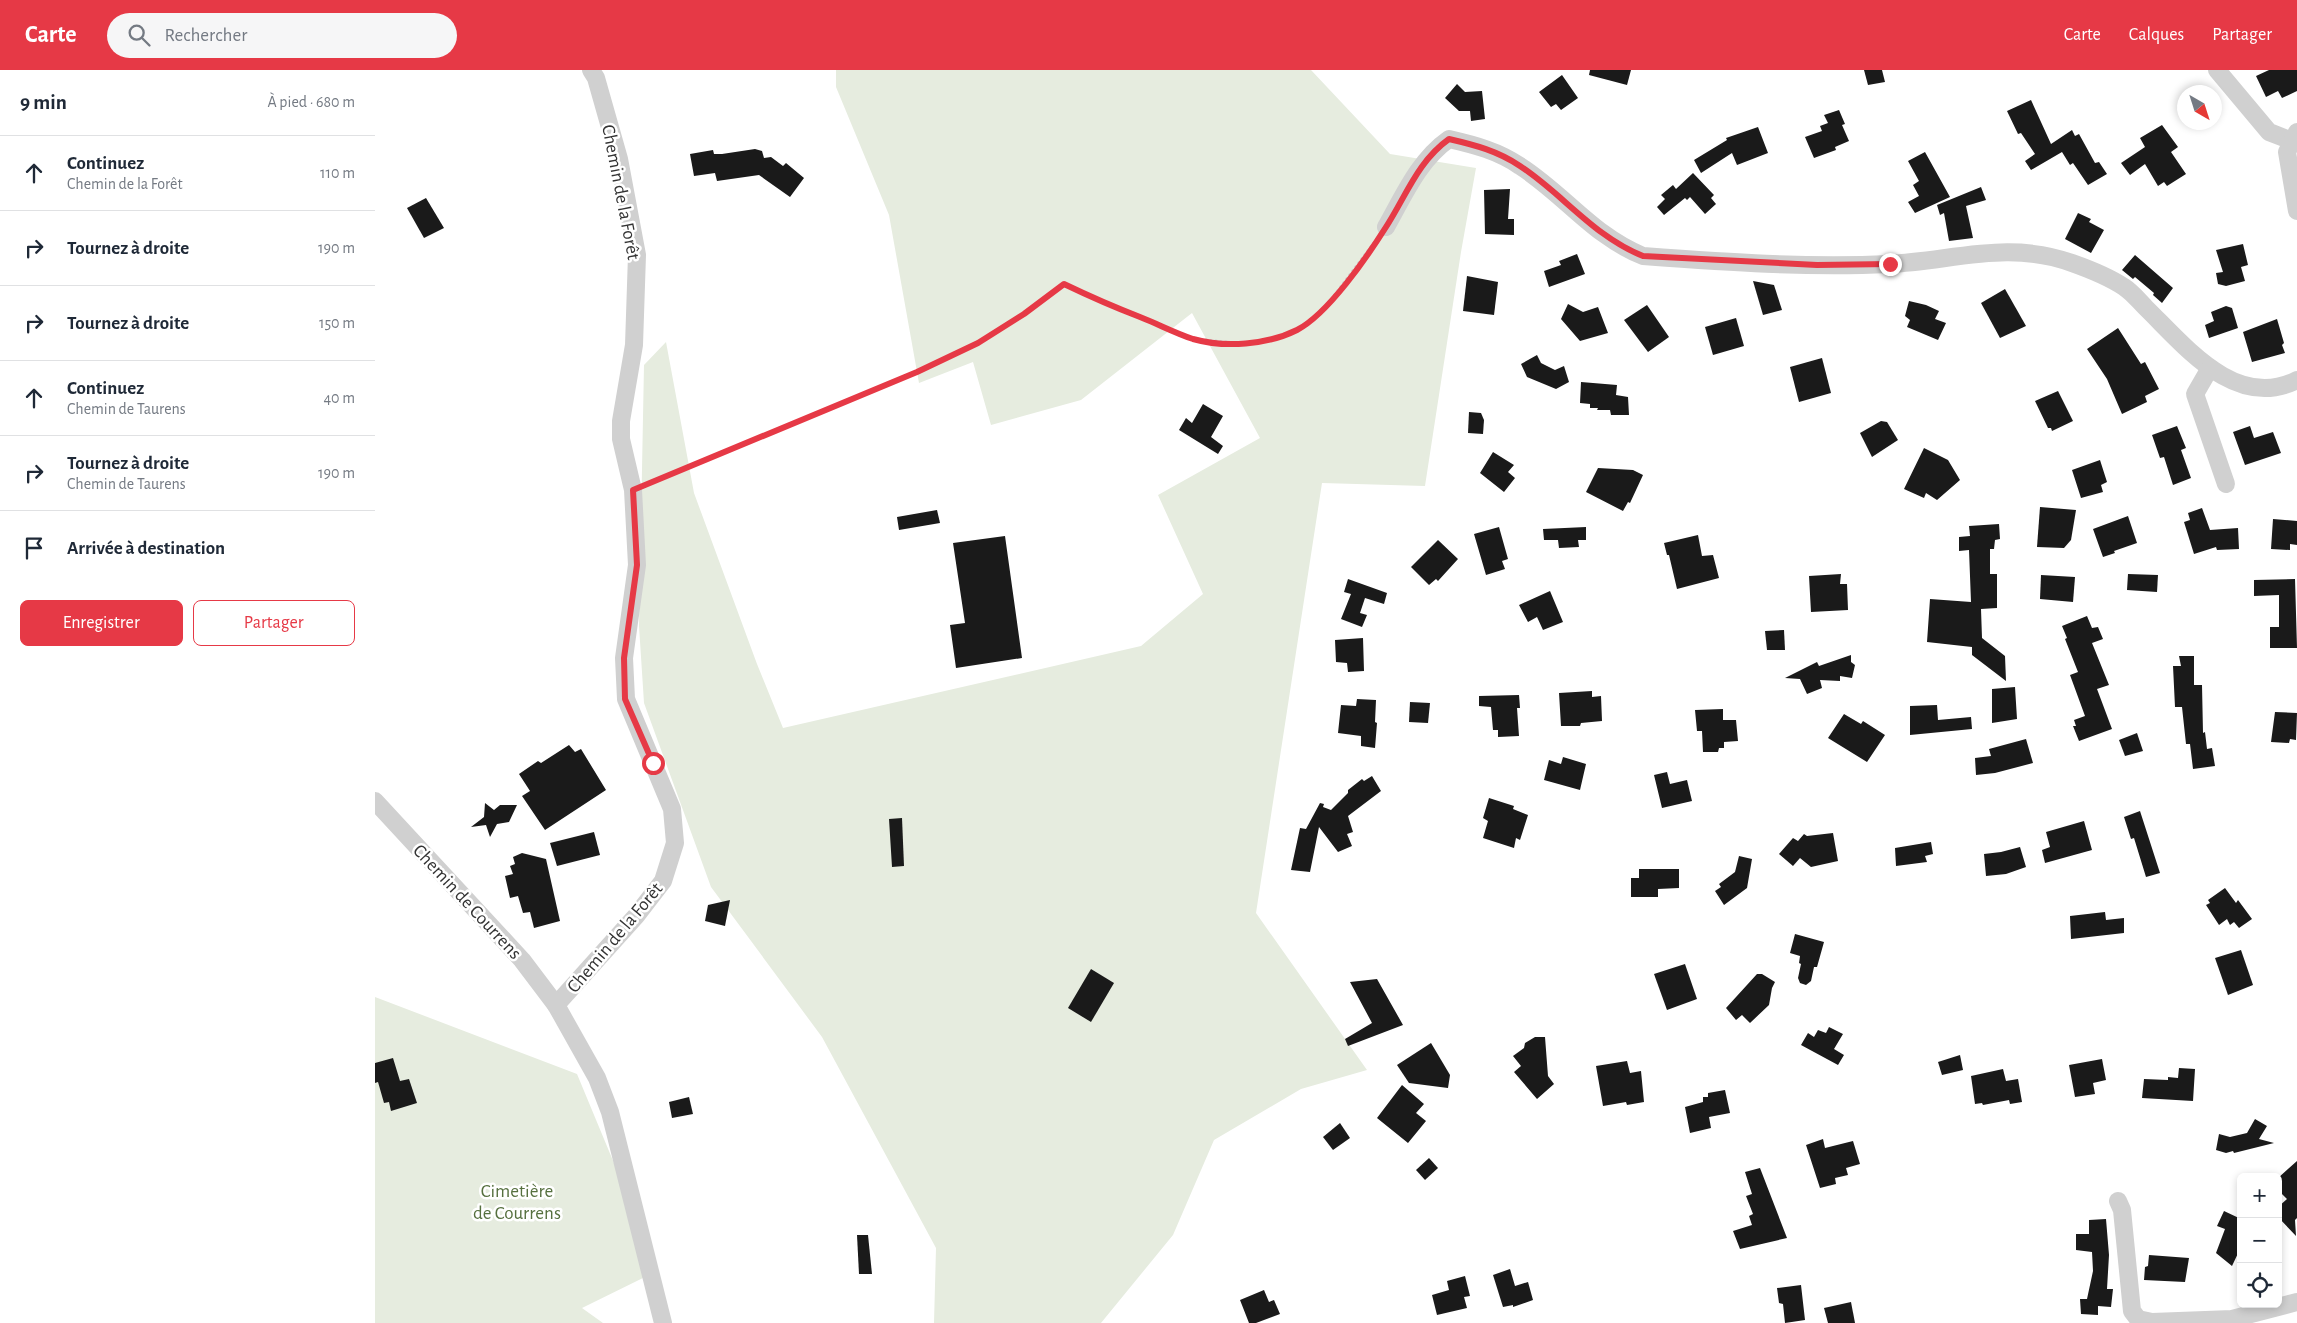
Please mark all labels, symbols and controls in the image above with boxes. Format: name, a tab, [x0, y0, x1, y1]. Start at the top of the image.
search box	[107, 13, 457, 58]
icon: search	[125, 21, 153, 49]
text: Carte	[25, 23, 77, 47]
text: Rechercher	[165, 26, 247, 45]
text: Carte	[2064, 26, 2101, 44]
text: Calques	[2129, 26, 2184, 44]
text: Partager	[2212, 26, 2272, 44]
north arrow	[2177, 85, 2222, 130]
text: 9 min	[20, 92, 67, 113]
text: À pied · 680 m	[267, 94, 355, 110]
street label: Chemin de la Forêt	[598, 123, 643, 261]
text: Continuez	[67, 154, 144, 173]
icon: ahead	[20, 159, 48, 187]
text: 110 m	[320, 165, 355, 181]
text: Chemin de la Forêt	[67, 176, 183, 192]
icon: right	[20, 234, 48, 262]
text: Tournez à droite	[67, 239, 189, 258]
text: 190 m	[318, 240, 355, 256]
route end	[1879, 253, 1902, 276]
icon: right	[20, 309, 48, 337]
text: Tournez à droite	[67, 314, 189, 333]
text: 150 m	[319, 315, 355, 331]
text: Continuez	[67, 379, 144, 398]
icon: ahead	[20, 384, 48, 412]
text: 40 m	[323, 390, 355, 406]
text: Chemin de Taurens	[67, 401, 186, 417]
text: Tournez à droite	[67, 454, 189, 473]
icon: right	[20, 459, 48, 487]
text: 190 m	[318, 465, 355, 481]
text: Chemin de Taurens	[67, 476, 186, 492]
icon: arrive	[20, 534, 48, 562]
text: Arrivée à destination	[67, 539, 225, 558]
button: Enregistrer	[20, 600, 183, 646]
button: Partager	[193, 600, 355, 646]
route start	[642, 752, 665, 775]
street label: Chemin de Courrens	[409, 841, 525, 963]
street label: Chemin de la Forêt	[564, 879, 667, 997]
map controls	[2237, 1173, 2282, 1308]
button: +	[2237, 1173, 2282, 1218]
park label: Cimetière de Courrens	[473, 1182, 561, 1223]
button: −	[2237, 1218, 2282, 1263]
button: locate	[2237, 1263, 2282, 1308]

